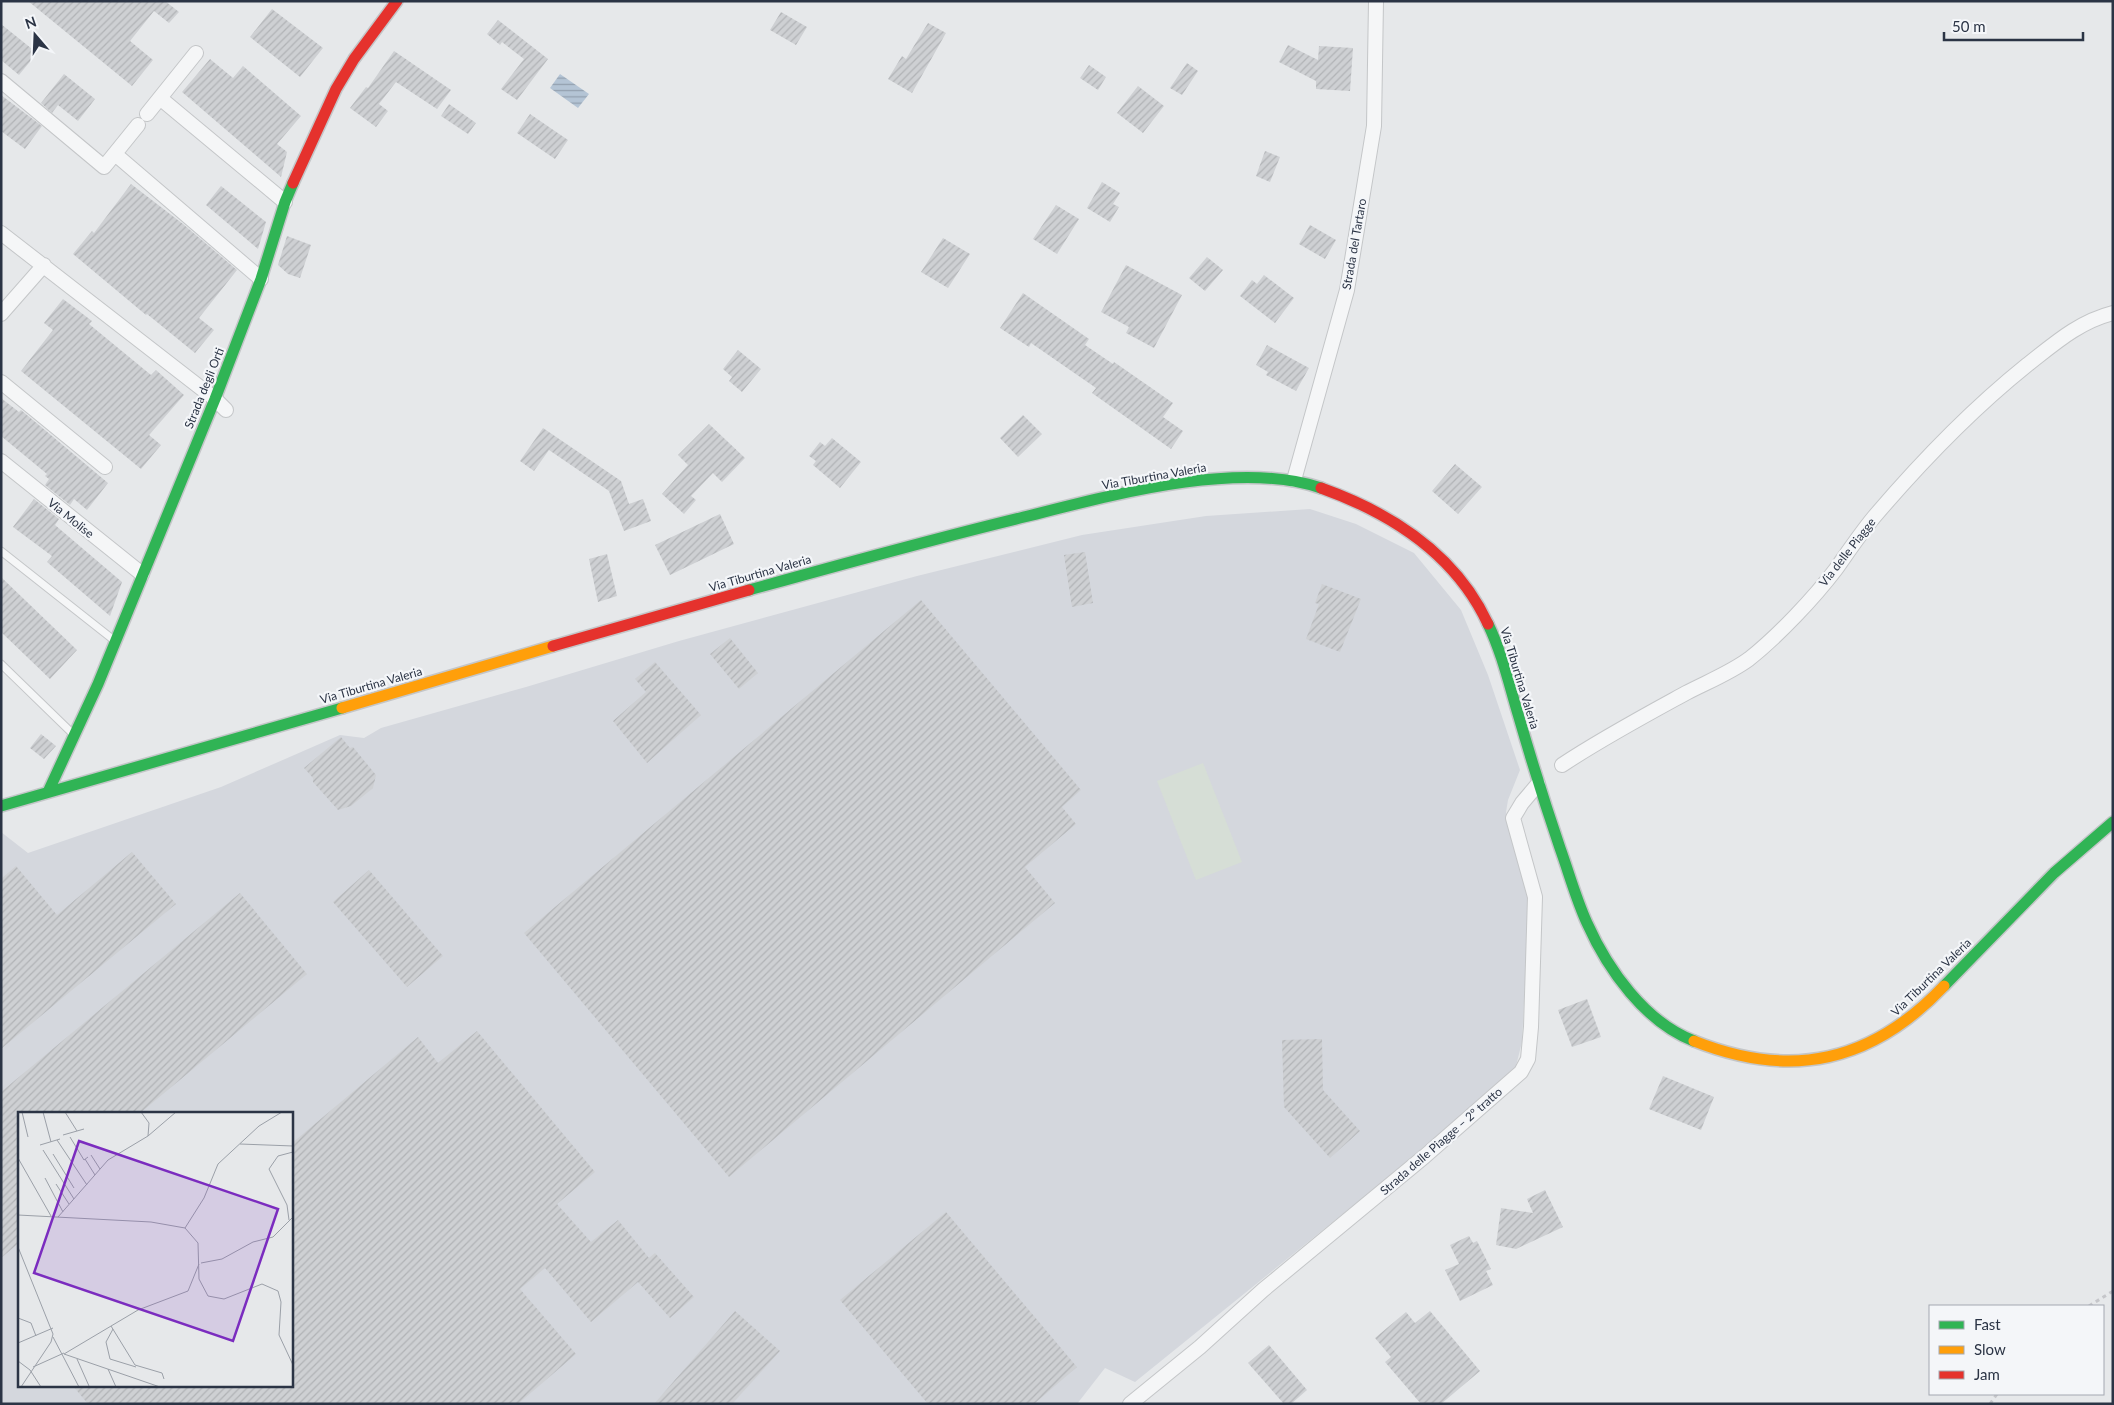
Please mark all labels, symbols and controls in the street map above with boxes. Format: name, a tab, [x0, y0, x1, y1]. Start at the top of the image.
north arrow	[10, 10, 60, 60]
scale bar	[1944, 10, 2083, 42]
text: N	[23, 12, 38, 32]
text: 50 m	[1952, 17, 1986, 35]
street label: Strada del Tartaro	[1339, 197, 1369, 291]
street label: Strada degli Orti	[181, 345, 227, 431]
street label: Via Tiburtina Valeria	[1101, 459, 1207, 493]
street label: Via Molise	[45, 495, 97, 541]
street label: Via delle Piagge	[1816, 515, 1878, 589]
street label: Via Tiburtina Valeria	[707, 551, 813, 595]
street label: Via Tiburtina Valeria	[1497, 625, 1543, 731]
street label: Via Tiburtina Valeria	[318, 663, 424, 707]
street label: Via Tiburtina Valeria	[1888, 935, 1974, 1019]
street label: Strada delle Piagge – 2º tratto	[1377, 1084, 1505, 1198]
inset map	[18, 1112, 292, 1388]
legend	[1929, 1305, 2104, 1395]
text: Fast	[1974, 1315, 2001, 1333]
text: Slow	[1974, 1340, 2006, 1358]
text: Jam	[1974, 1365, 2000, 1383]

